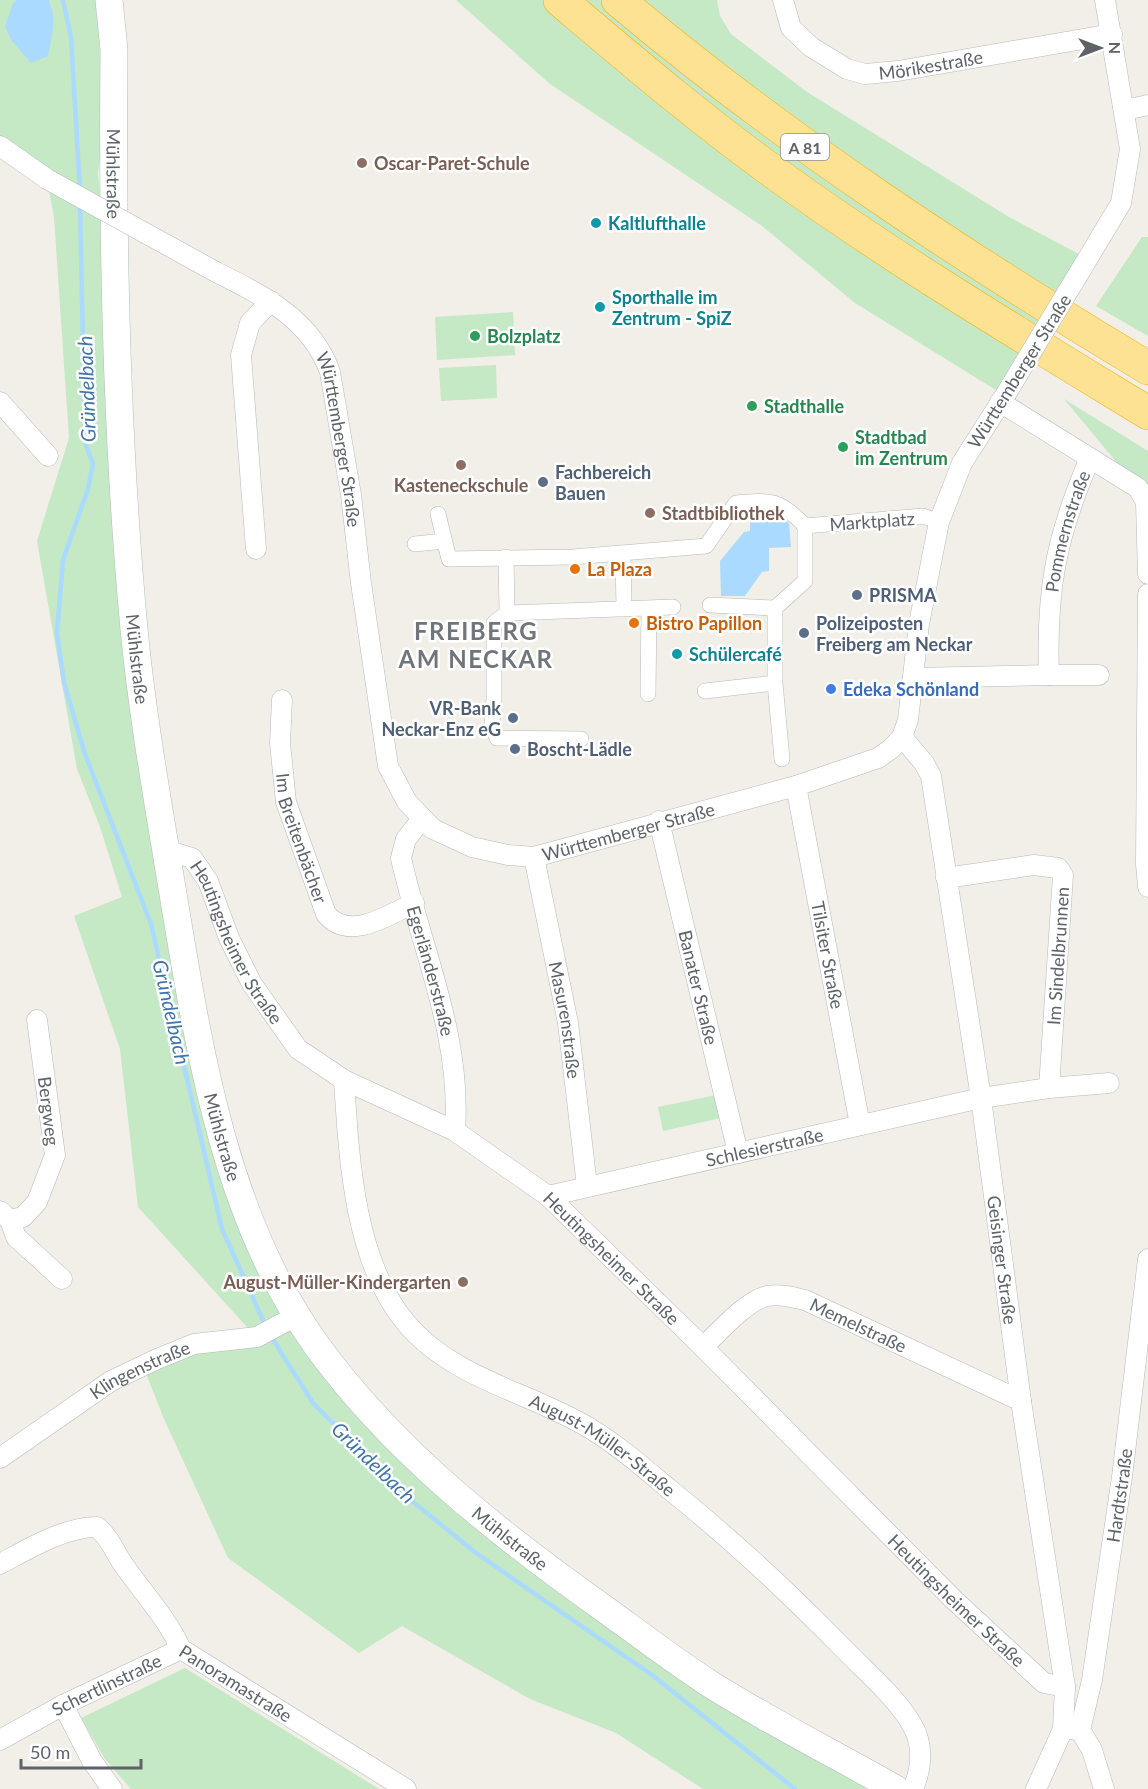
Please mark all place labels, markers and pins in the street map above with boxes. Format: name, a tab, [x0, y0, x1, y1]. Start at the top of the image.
place label: Oscar-Paret-Schule	[374, 152, 530, 174]
marker: Oscar-Paret-Schule	[355, 156, 369, 170]
place label: Kaltlufthalle	[608, 212, 706, 234]
marker: Kaltlufthalle	[589, 216, 603, 230]
place label: Sporthalle im Zentrum - SpiZ	[612, 286, 732, 329]
marker: Sporthalle im Zentrum - SpiZ	[593, 300, 607, 314]
place label: Bolzplatz	[487, 325, 561, 347]
marker: Bolzplatz	[468, 329, 482, 343]
place label: Stadthalle	[764, 395, 844, 417]
marker: Stadthalle	[745, 399, 759, 413]
place label: Stadtbad im Zentrum	[855, 426, 948, 469]
marker: Stadtbad im Zentrum	[836, 440, 850, 454]
marker: Kasteneckschule	[454, 458, 468, 472]
place label: Fachbereich Bauen	[555, 461, 651, 504]
place label: Kasteneckschule	[394, 474, 529, 496]
marker: Fachbereich Bauen	[536, 475, 550, 489]
place label: Stadtbibliothek	[662, 502, 785, 524]
marker: Stadtbibliothek	[643, 506, 657, 520]
place label: La Plaza	[587, 558, 652, 580]
marker: La Plaza	[568, 562, 582, 576]
place label: PRISMA	[869, 584, 937, 606]
marker: PRISMA	[850, 588, 864, 602]
place label: Bistro Papillon	[646, 612, 762, 634]
place label: Polizeiposten Freiberg am Neckar	[816, 612, 973, 655]
marker: Bistro Papillon	[627, 616, 641, 630]
marker: Polizeiposten Freiberg am Neckar	[797, 626, 811, 640]
place label: Schülercafé	[689, 643, 782, 665]
marker: Schülercafé	[670, 647, 684, 661]
place label: Edeka Schönland	[843, 678, 979, 700]
marker: Edeka Schönland	[824, 682, 838, 696]
place label: VR-Bank Neckar-Enz eG	[382, 697, 501, 740]
marker: VR-Bank Neckar-Enz eG	[506, 711, 520, 725]
place label: Boscht-Lädle	[527, 738, 632, 760]
marker: Boscht-Lädle	[508, 742, 522, 756]
place label: August-Müller-Kindergarten	[223, 1271, 451, 1293]
marker: August-Müller-Kindergarten	[456, 1275, 470, 1289]

